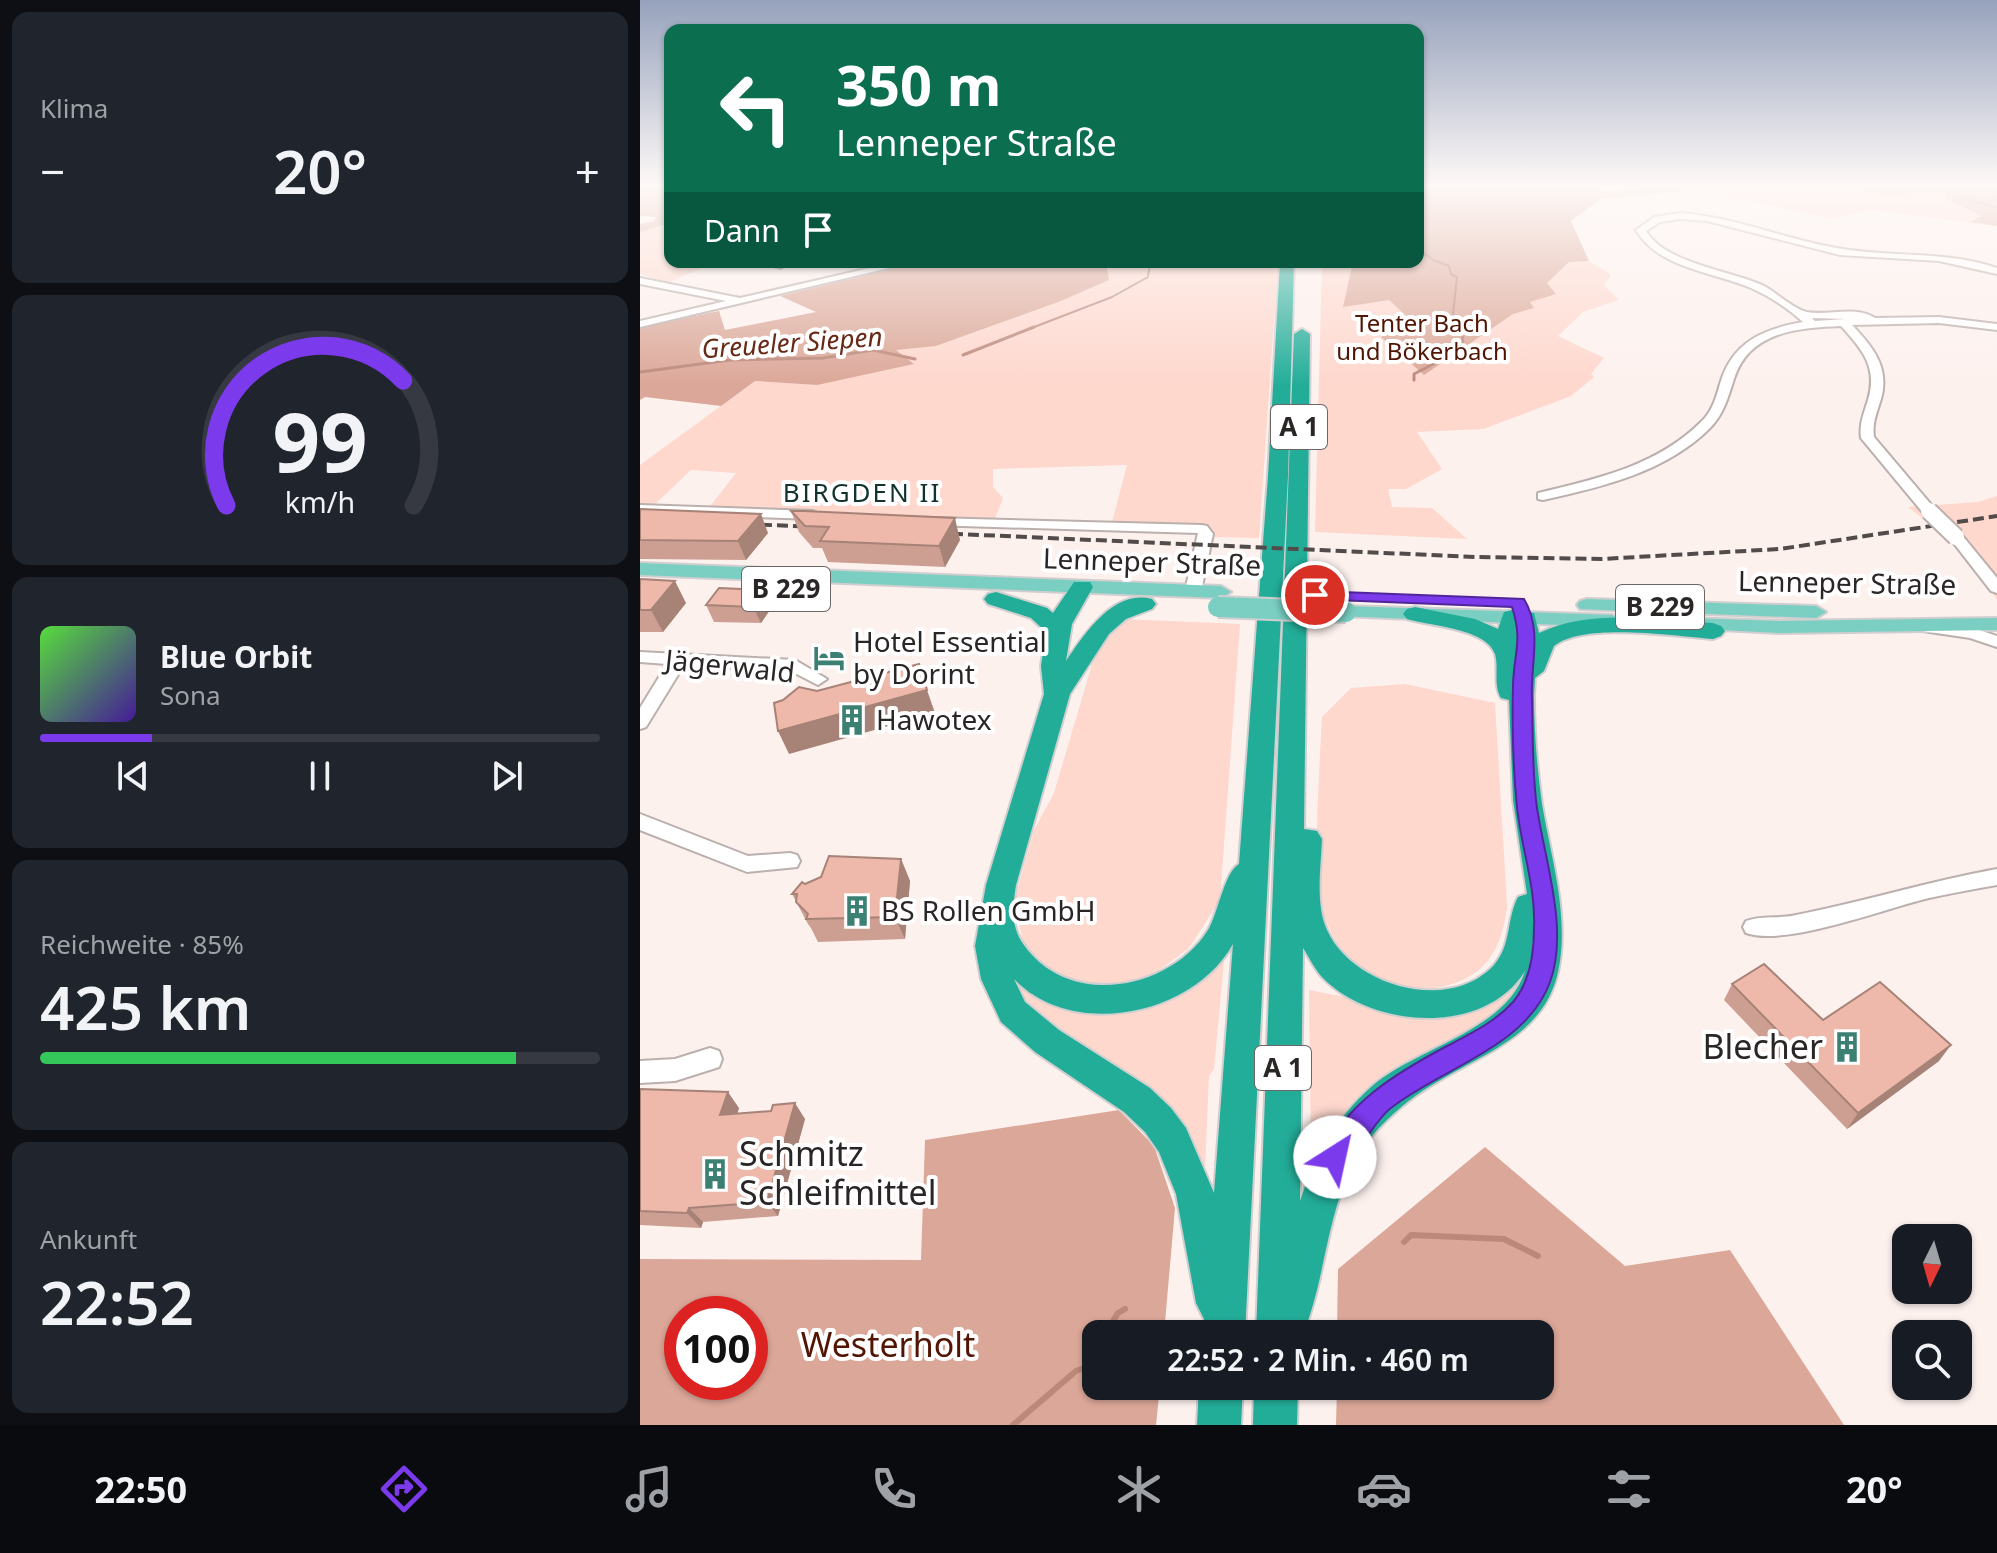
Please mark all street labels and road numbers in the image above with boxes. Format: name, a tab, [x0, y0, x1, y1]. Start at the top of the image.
road number: A 1	[1271, 405, 1327, 449]
street label: Lenneper Straße	[1042, 538, 1262, 584]
street label: Lenneper Straße	[1738, 561, 1957, 603]
road number: B 229	[742, 567, 830, 611]
road number: B 229	[1616, 585, 1704, 629]
street label: Jägerwald	[660, 639, 797, 691]
road number: A 1	[1255, 1046, 1311, 1090]

